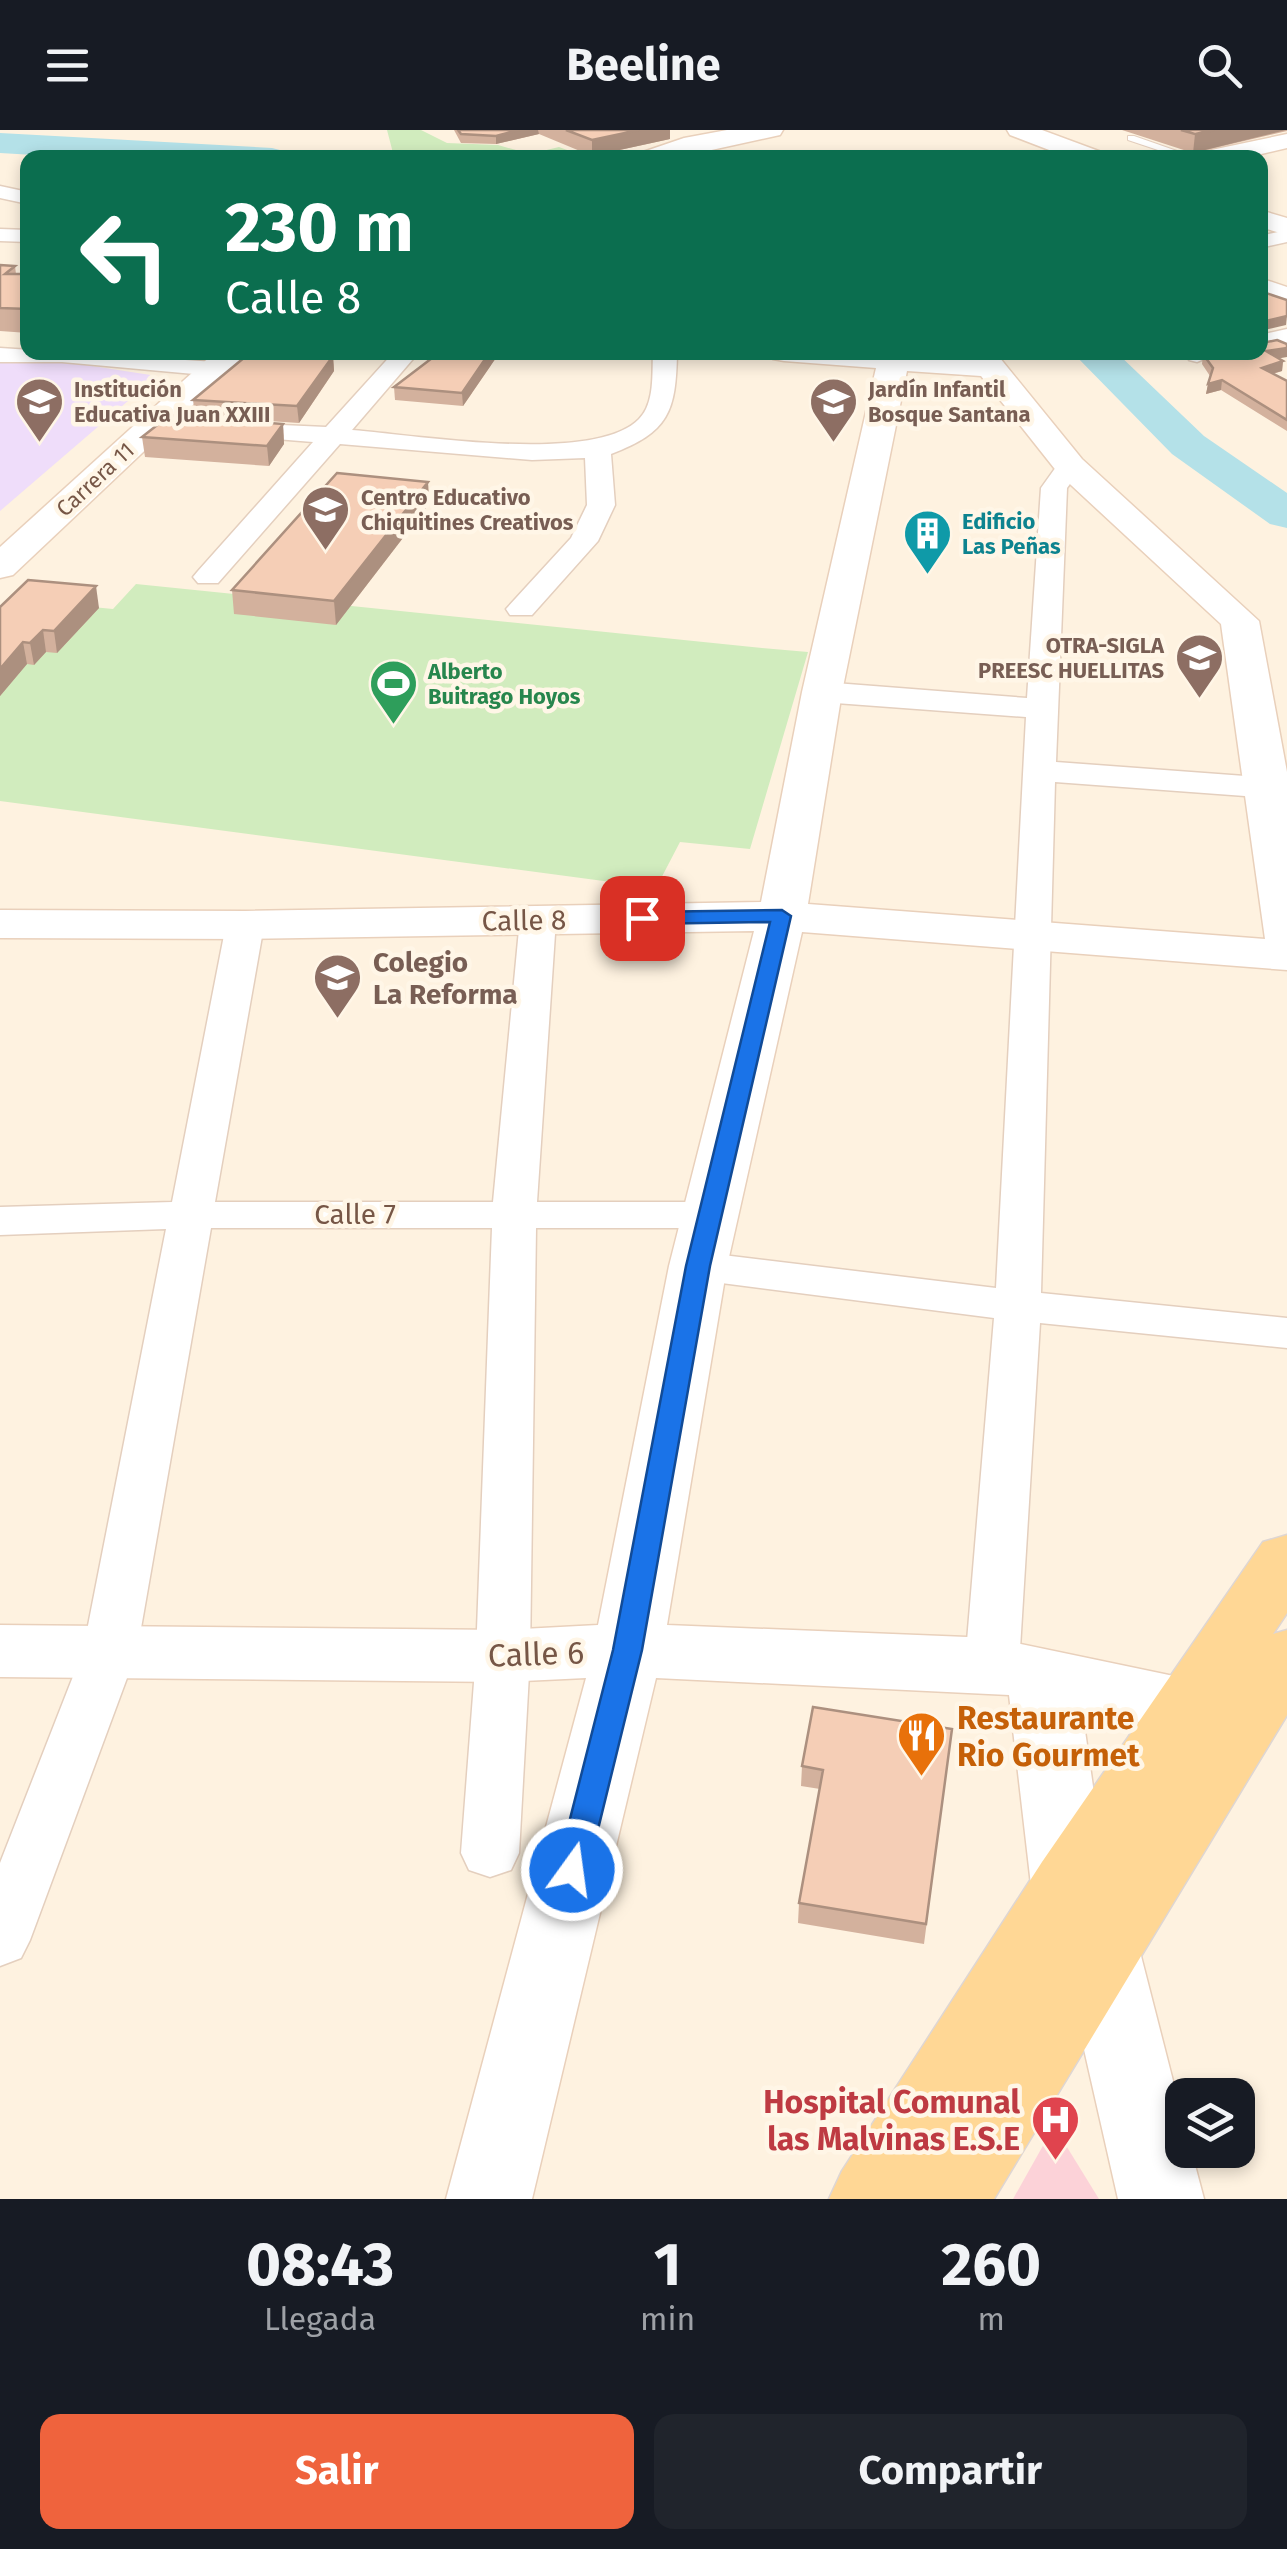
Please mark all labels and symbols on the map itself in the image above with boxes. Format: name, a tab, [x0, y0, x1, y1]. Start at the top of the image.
school or university icon: Institución Educativa Juan XXIII	[13, 376, 65, 444]
place label: Institución Educativa Juan XXIII	[74, 376, 270, 428]
school or university icon: Jardín Infantil Bosque Santana	[807, 376, 859, 444]
place label: Jardín Infantil Bosque Santana	[867, 376, 1031, 428]
street label: Carrera 11	[51, 437, 140, 522]
school or university icon: Centro Educativo Chiquitines Creativos	[300, 484, 352, 552]
place label: Centro Educativo Chiquitines Creativos	[361, 484, 574, 536]
building icon: Edificio Las Peñas	[901, 508, 953, 576]
place label: Edificio Las Peñas	[962, 508, 1061, 560]
place label: OTRA-SIGLA PREESC HUELLITAS	[978, 632, 1165, 684]
school or university icon: OTRA-SIGLA PREESC HUELLITAS	[1173, 632, 1225, 700]
sports icon: Alberto Buitrago Hoyos	[367, 658, 419, 726]
place label: Alberto Buitrago Hoyos	[427, 658, 581, 710]
pin	[600, 876, 685, 961]
street label: Calle 8	[481, 903, 567, 938]
place label: Colegio La Reforma	[373, 946, 518, 1011]
school or university icon: Colegio La Reforma	[312, 952, 364, 1020]
street label: Calle 7	[314, 1198, 396, 1231]
street label: Calle 6	[487, 1633, 585, 1675]
place label: Restaurante Rio Gourmet	[957, 1699, 1140, 1774]
restaurant icon: Restaurante Rio Gourmet	[896, 1710, 948, 1778]
position arrow	[520, 1818, 624, 1922]
place label: Hospital Comunal las Malvinas E.S.E	[763, 2083, 1020, 2158]
hospital icon: Hospital Comunal las Malvinas E.S.E	[1029, 2094, 1081, 2162]

